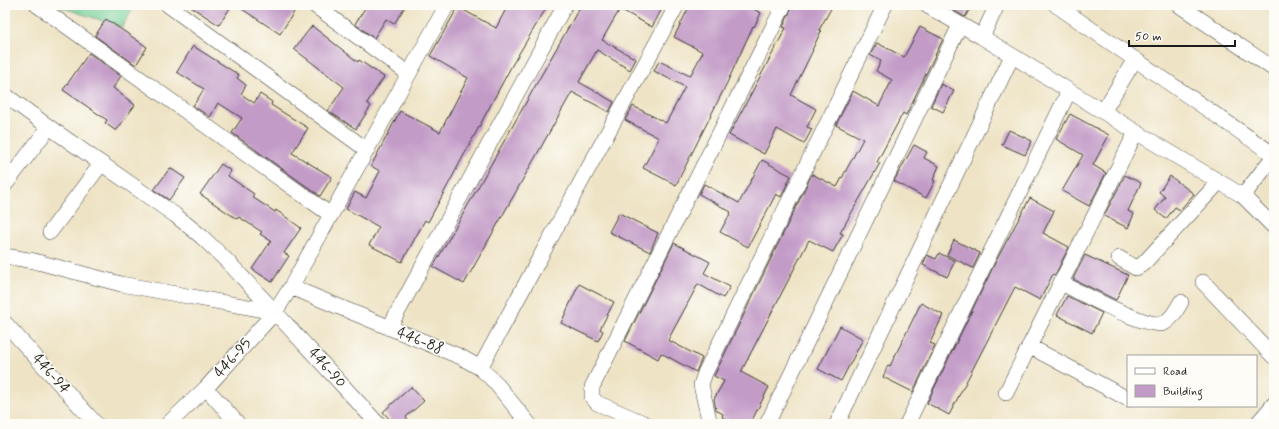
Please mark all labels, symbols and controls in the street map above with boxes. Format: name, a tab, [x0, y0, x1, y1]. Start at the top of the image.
scale bar	[1129, 22, 1235, 48]
text: 50 m	[1135, 29, 1162, 45]
street label: 446-88	[394, 323, 446, 359]
street label: 446-95	[210, 334, 256, 382]
street label: 446-90	[304, 344, 350, 392]
street label: 446-94	[27, 349, 75, 399]
legend	[1127, 355, 1257, 407]
text: Road	[1163, 364, 1187, 380]
text: Building	[1163, 384, 1203, 401]

